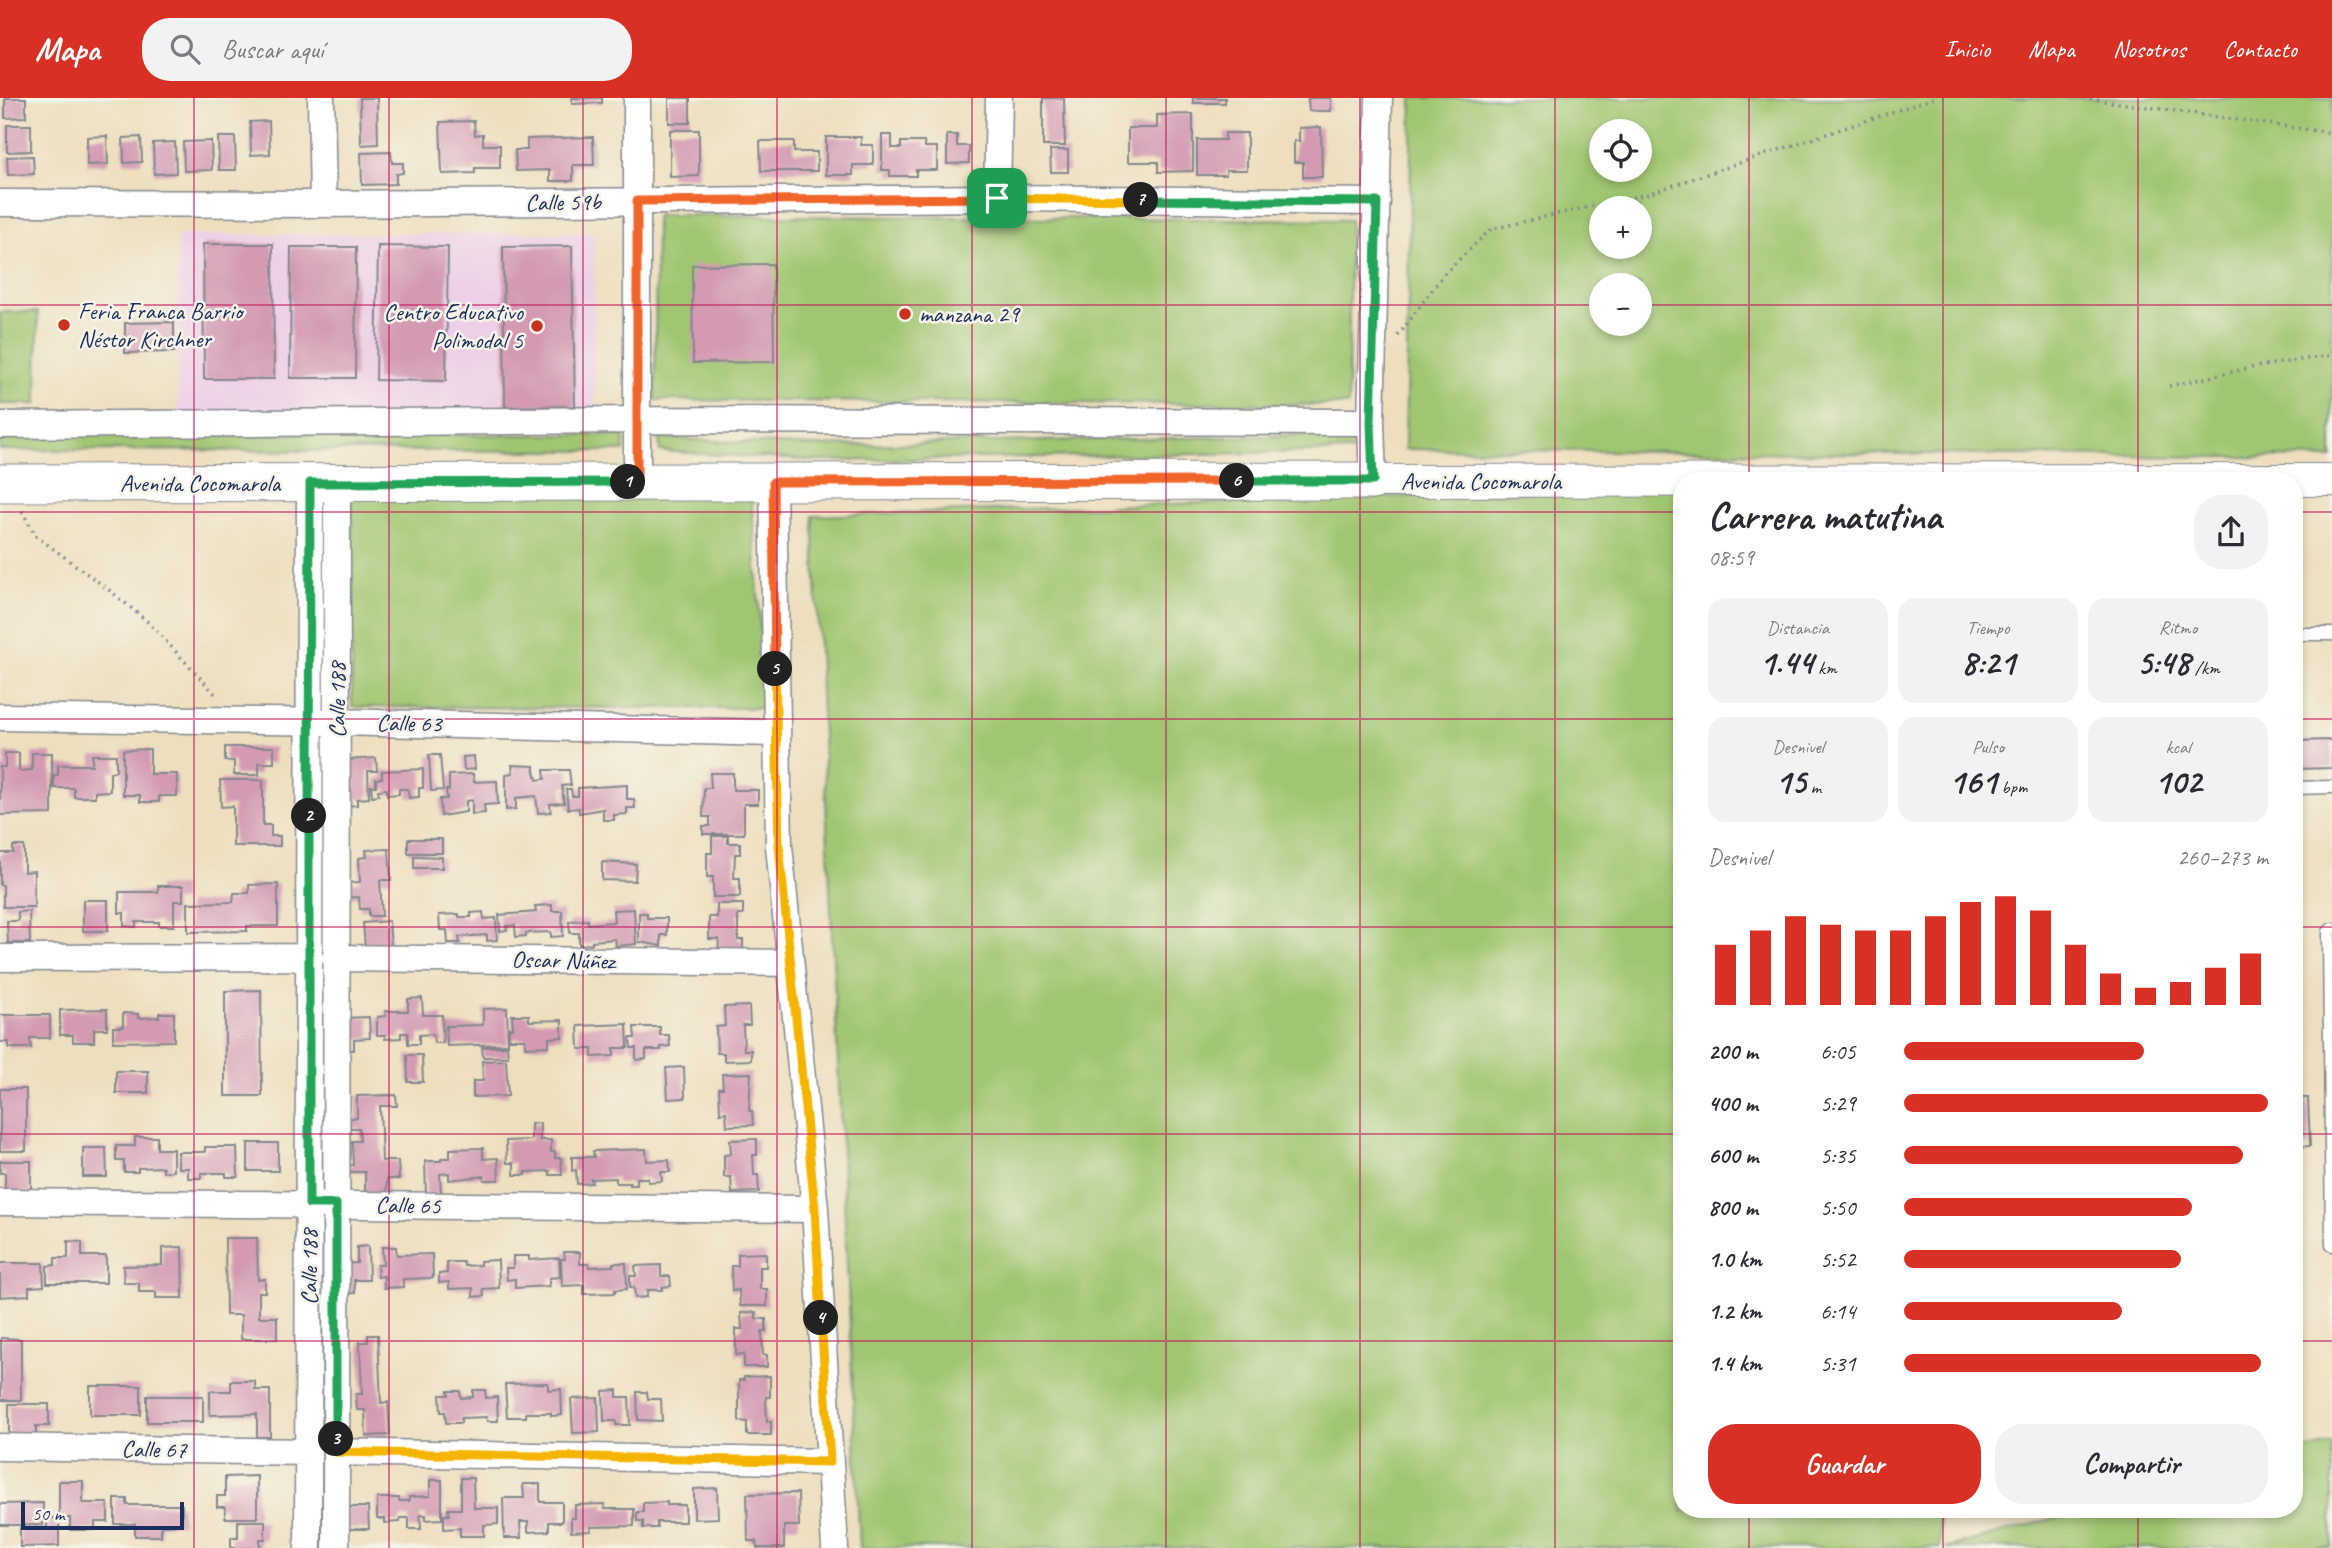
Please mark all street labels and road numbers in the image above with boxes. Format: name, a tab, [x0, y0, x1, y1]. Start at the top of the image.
street label: Calle 59b	[525, 186, 603, 218]
street label: Avenida Cocomarola	[1401, 466, 1562, 496]
street label: Avenida Cocomarola	[120, 468, 281, 498]
street label: Calle 188	[322, 660, 352, 738]
street label: Calle 63	[376, 707, 444, 739]
street label: Oscar Núñez	[511, 944, 617, 976]
street label: Calle 65	[375, 1189, 442, 1221]
street label: Calle 188	[294, 1227, 324, 1305]
street label: Calle 67	[121, 1433, 188, 1465]

